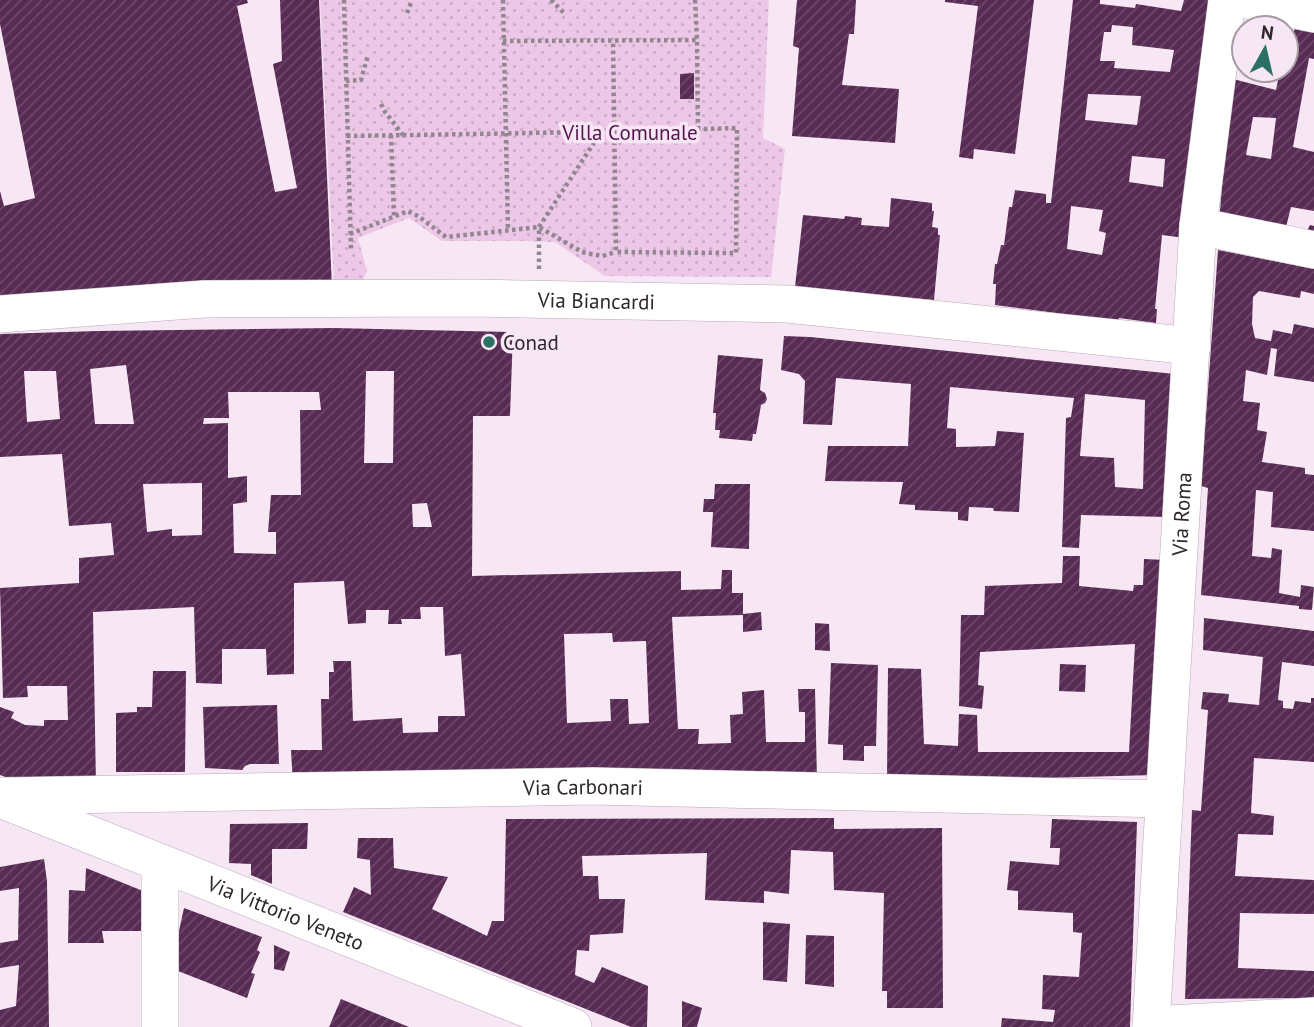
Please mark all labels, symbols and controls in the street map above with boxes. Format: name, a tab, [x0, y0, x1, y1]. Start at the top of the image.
north arrow	[1230, 14, 1300, 84]
text: N	[1260, 19, 1275, 45]
park label: Villa Comunale	[561, 119, 698, 146]
street label: Via Biancardi	[536, 286, 655, 315]
place label: Conad	[503, 329, 559, 356]
marker: Conad	[481, 334, 497, 350]
street label: Via Roma	[1165, 471, 1197, 558]
street label: Via Carbonari	[522, 772, 643, 801]
street label: Via Vittorio Veneto	[202, 869, 368, 956]

